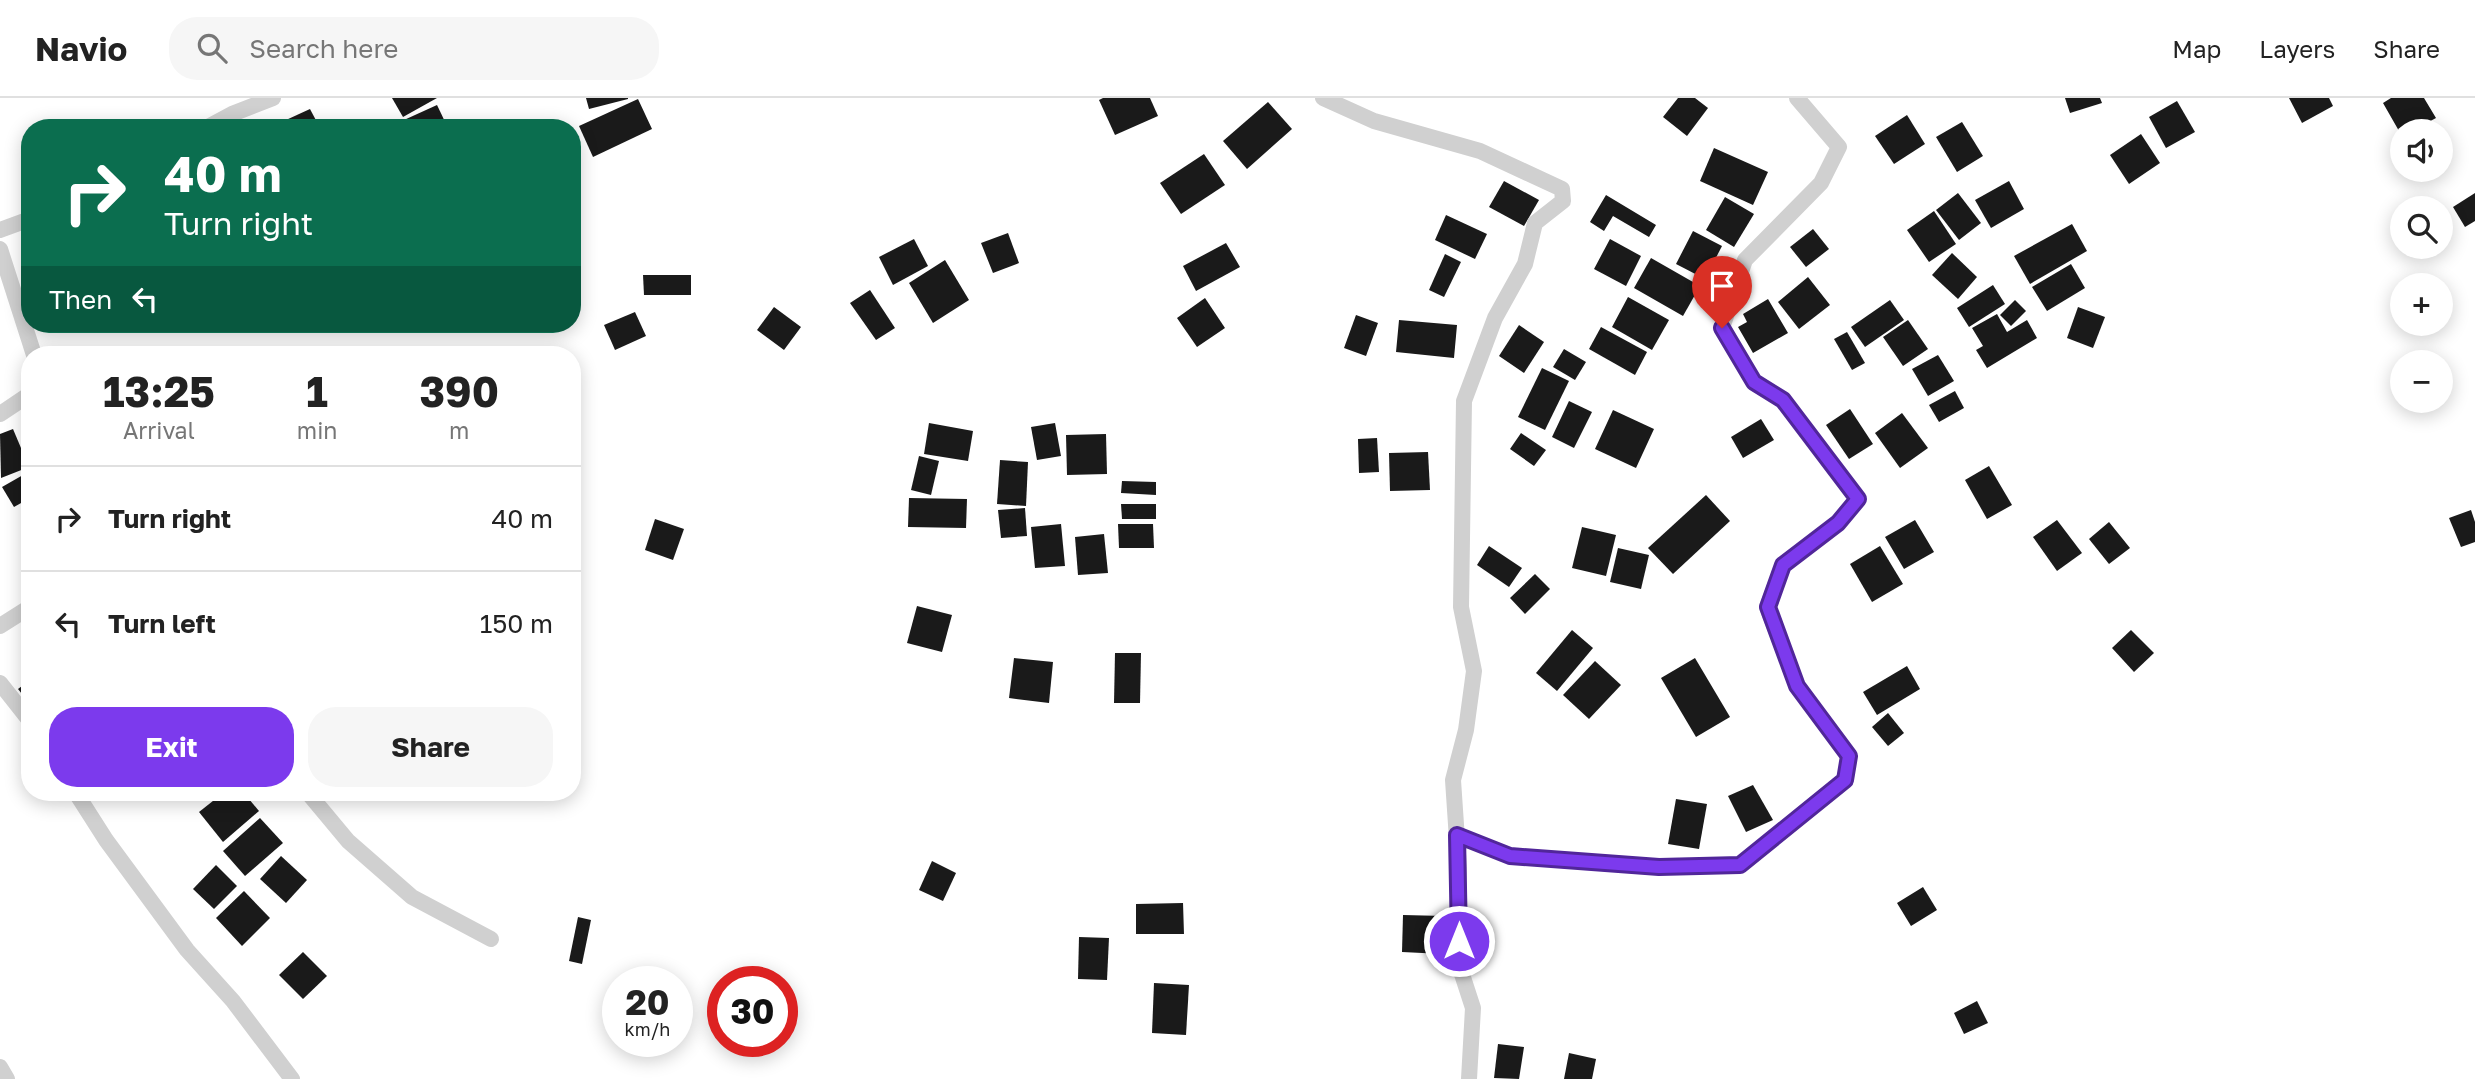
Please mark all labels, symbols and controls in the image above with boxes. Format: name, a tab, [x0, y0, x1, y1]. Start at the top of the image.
search box	[169, 17, 659, 80]
text: Navio	[35, 29, 127, 68]
icon: search	[193, 29, 231, 67]
text: Search here	[249, 33, 398, 64]
text: Map	[2172, 34, 2221, 63]
text: Layers	[2259, 34, 2335, 63]
text: Share	[2373, 34, 2440, 63]
map controls	[2390, 119, 2453, 413]
button: sound	[2390, 119, 2453, 182]
text: 40 m	[164, 144, 282, 203]
icon: right	[49, 147, 140, 238]
button: search	[2390, 196, 2453, 259]
text: Turn right	[164, 204, 313, 242]
pin	[1692, 256, 1752, 328]
icon: arrive	[1703, 267, 1741, 305]
button: +	[2390, 273, 2453, 336]
icon: left	[126, 280, 164, 318]
text: Then	[49, 284, 112, 315]
button: −	[2390, 350, 2453, 413]
text: 13:25	[103, 366, 215, 416]
text: 1	[306, 366, 328, 416]
text: 390	[419, 366, 499, 416]
text: Arrival	[123, 416, 195, 444]
text: min	[297, 416, 337, 444]
text: m	[449, 416, 469, 444]
icon: right	[49, 500, 87, 538]
text: Turn right	[108, 503, 231, 534]
text: 40 m	[492, 503, 553, 534]
icon: left	[49, 605, 87, 643]
text: Turn left	[108, 608, 216, 639]
text: 150 m	[480, 608, 553, 639]
button: Exit	[49, 707, 294, 787]
button: Share	[308, 707, 553, 787]
position arrow	[1422, 904, 1496, 978]
speed limit sign: 30	[707, 966, 798, 1057]
text: 20	[625, 981, 670, 1023]
text: km/h	[625, 1018, 670, 1040]

